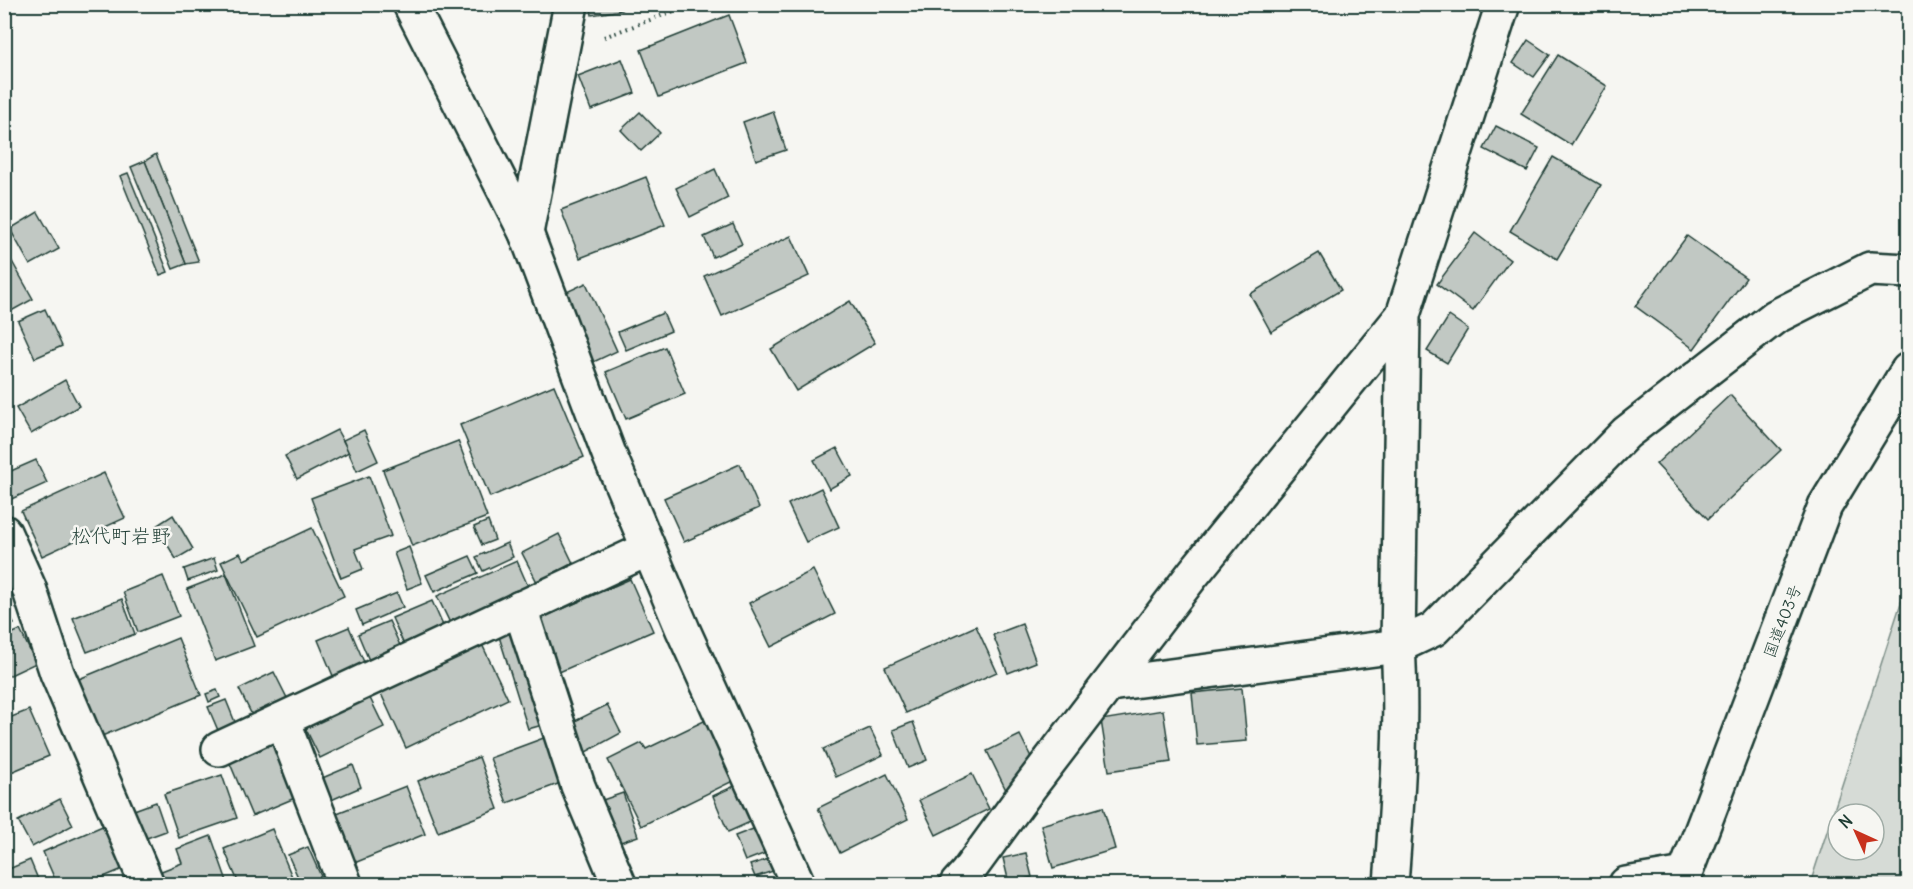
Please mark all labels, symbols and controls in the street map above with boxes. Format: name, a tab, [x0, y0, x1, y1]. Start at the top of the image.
district label: 松代町岩野	[71, 523, 171, 548]
street label: 国道403号	[1759, 582, 1805, 660]
north arrow	[1826, 802, 1886, 862]
text: N	[1834, 810, 1856, 832]

